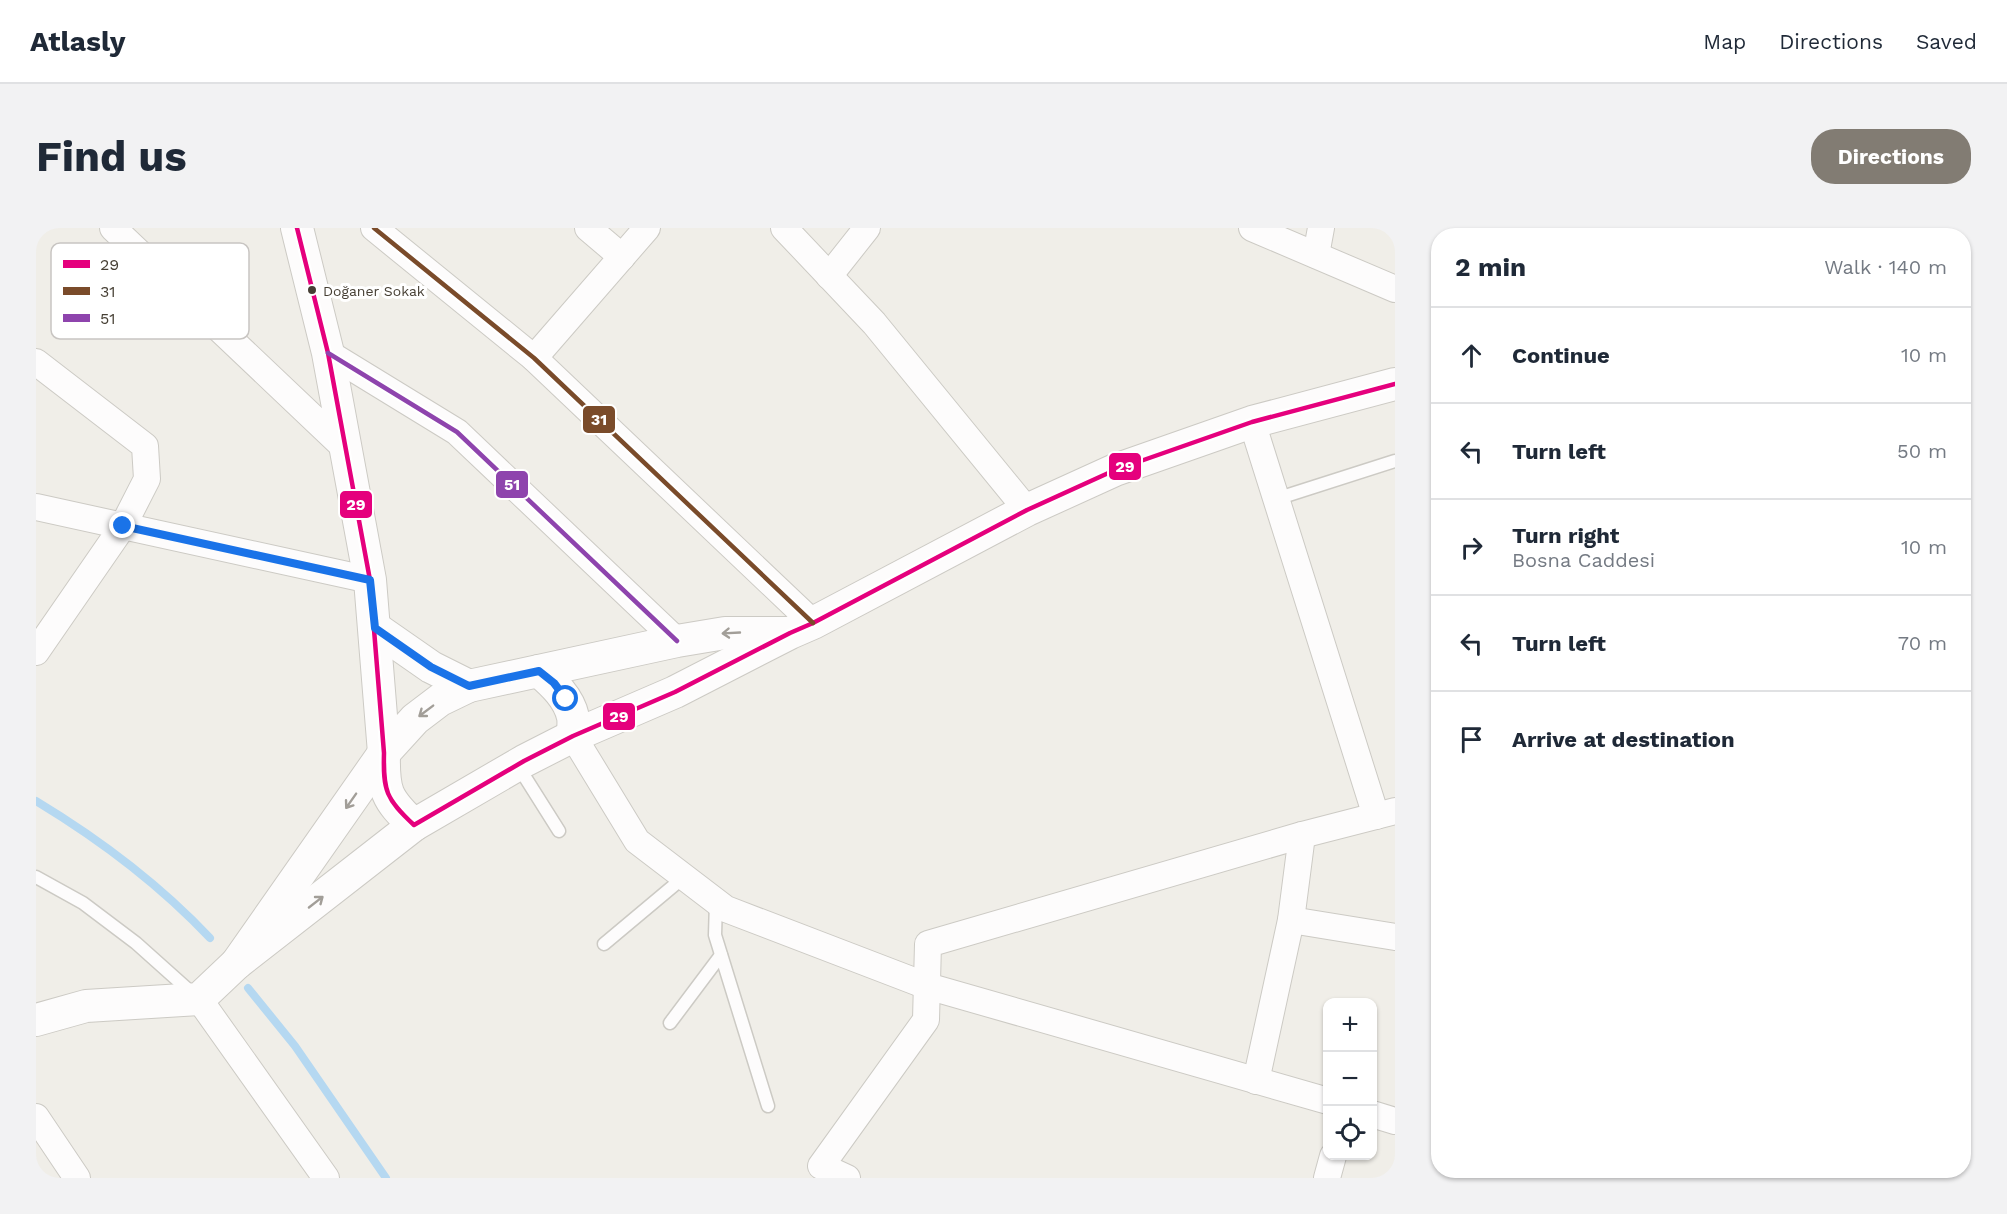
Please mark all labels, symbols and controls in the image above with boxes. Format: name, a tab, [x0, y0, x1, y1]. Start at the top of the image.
text: Atlasly	[30, 25, 125, 58]
text: Map	[1703, 29, 1746, 54]
text: Directions	[1779, 29, 1883, 54]
text: Saved	[1916, 29, 1977, 54]
button: Directions	[1811, 129, 1971, 184]
text: Find us	[36, 132, 187, 181]
legend	[51, 243, 249, 339]
text: 2 min	[1455, 252, 1526, 282]
text: 29	[100, 255, 119, 274]
text: Walk · 140 m	[1824, 255, 1947, 279]
text: 31	[100, 282, 116, 301]
place label: Doğaner Sokak	[323, 283, 425, 299]
marker: Doğaner Sokak	[306, 284, 318, 296]
text: 51	[100, 309, 116, 328]
icon: ahead	[1455, 339, 1488, 372]
text: Continue	[1512, 343, 1610, 368]
text: 10 m	[1901, 343, 1947, 367]
line badge: 31	[582, 405, 616, 434]
text: 31	[591, 410, 607, 429]
icon: left	[1455, 435, 1488, 468]
text: Turn left	[1512, 439, 1606, 464]
text: 50 m	[1897, 439, 1947, 463]
line badge: 29	[1108, 452, 1142, 481]
text: 29	[1115, 457, 1135, 476]
line badge: 51	[495, 470, 529, 499]
text: 51	[504, 475, 520, 494]
line badge: 29	[339, 490, 373, 519]
text: 29	[346, 495, 366, 514]
route end	[109, 512, 135, 538]
text: Turn right	[1512, 523, 1619, 548]
icon: right	[1455, 531, 1488, 564]
text: 10 m	[1901, 535, 1947, 559]
text: Bosna Caddesi	[1512, 548, 1655, 572]
icon: left	[1455, 627, 1488, 660]
one-way arrow	[722, 628, 742, 639]
text: Turn left	[1512, 631, 1606, 656]
text: 70 m	[1898, 631, 1947, 655]
route start	[552, 685, 578, 711]
line badge: 29	[602, 702, 636, 731]
one-way arrow	[419, 704, 435, 717]
text: 29	[609, 707, 629, 726]
icon: arrive	[1455, 723, 1488, 756]
text: Arrive at destination	[1512, 727, 1735, 752]
one-way arrow	[345, 793, 357, 809]
one-way arrow	[308, 895, 324, 908]
map controls	[1323, 998, 1377, 1160]
button: +	[1323, 998, 1377, 1052]
button: −	[1323, 1052, 1377, 1106]
button: locate	[1323, 1106, 1377, 1160]

